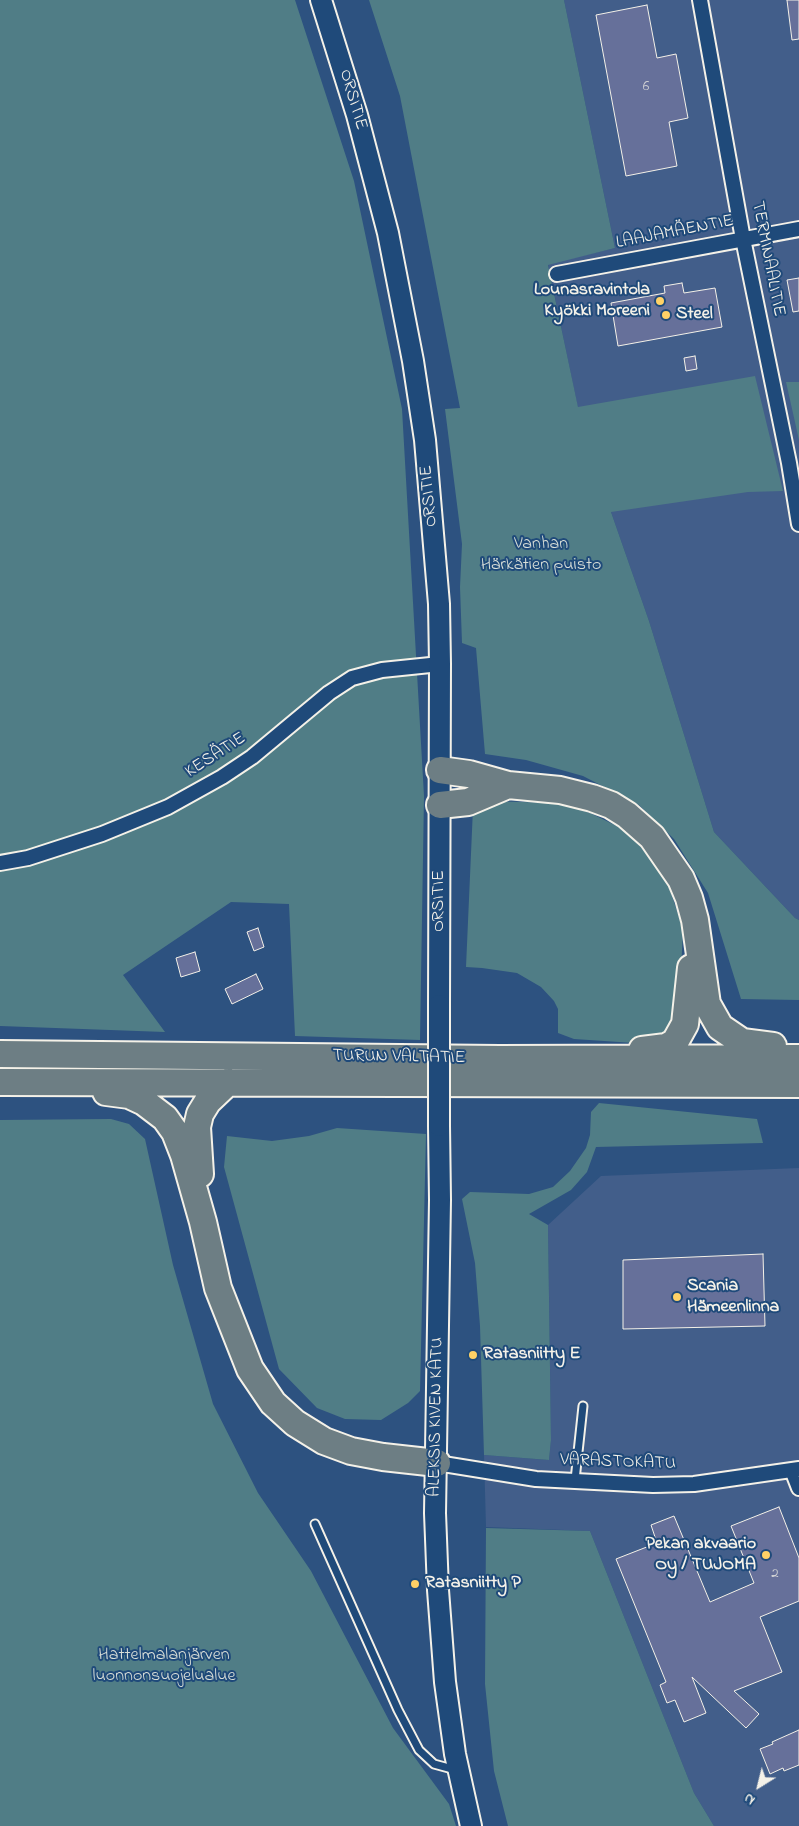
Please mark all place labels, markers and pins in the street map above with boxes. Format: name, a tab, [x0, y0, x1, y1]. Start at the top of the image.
place label: Lounasravintola Kyökki Moreeni	[534, 280, 650, 322]
marker: Lounasravintola Kyökki Moreeni	[654, 295, 666, 307]
place label: Steel	[676, 304, 713, 326]
marker: Steel	[660, 309, 672, 321]
place label: Scania Hämeenlinna	[687, 1276, 779, 1318]
marker: Scania Hämeenlinna	[671, 1291, 683, 1303]
place label: Ratasniitty E	[483, 1344, 580, 1366]
marker: Ratasniitty E	[467, 1349, 479, 1361]
place label: Pekan akvaario Oy / TUJOMA	[645, 1534, 756, 1576]
marker: Pekan akvaario Oy / TUJOMA	[760, 1549, 772, 1561]
place label: Ratasniitty P	[425, 1573, 521, 1595]
marker: Ratasniitty P	[409, 1578, 421, 1590]

